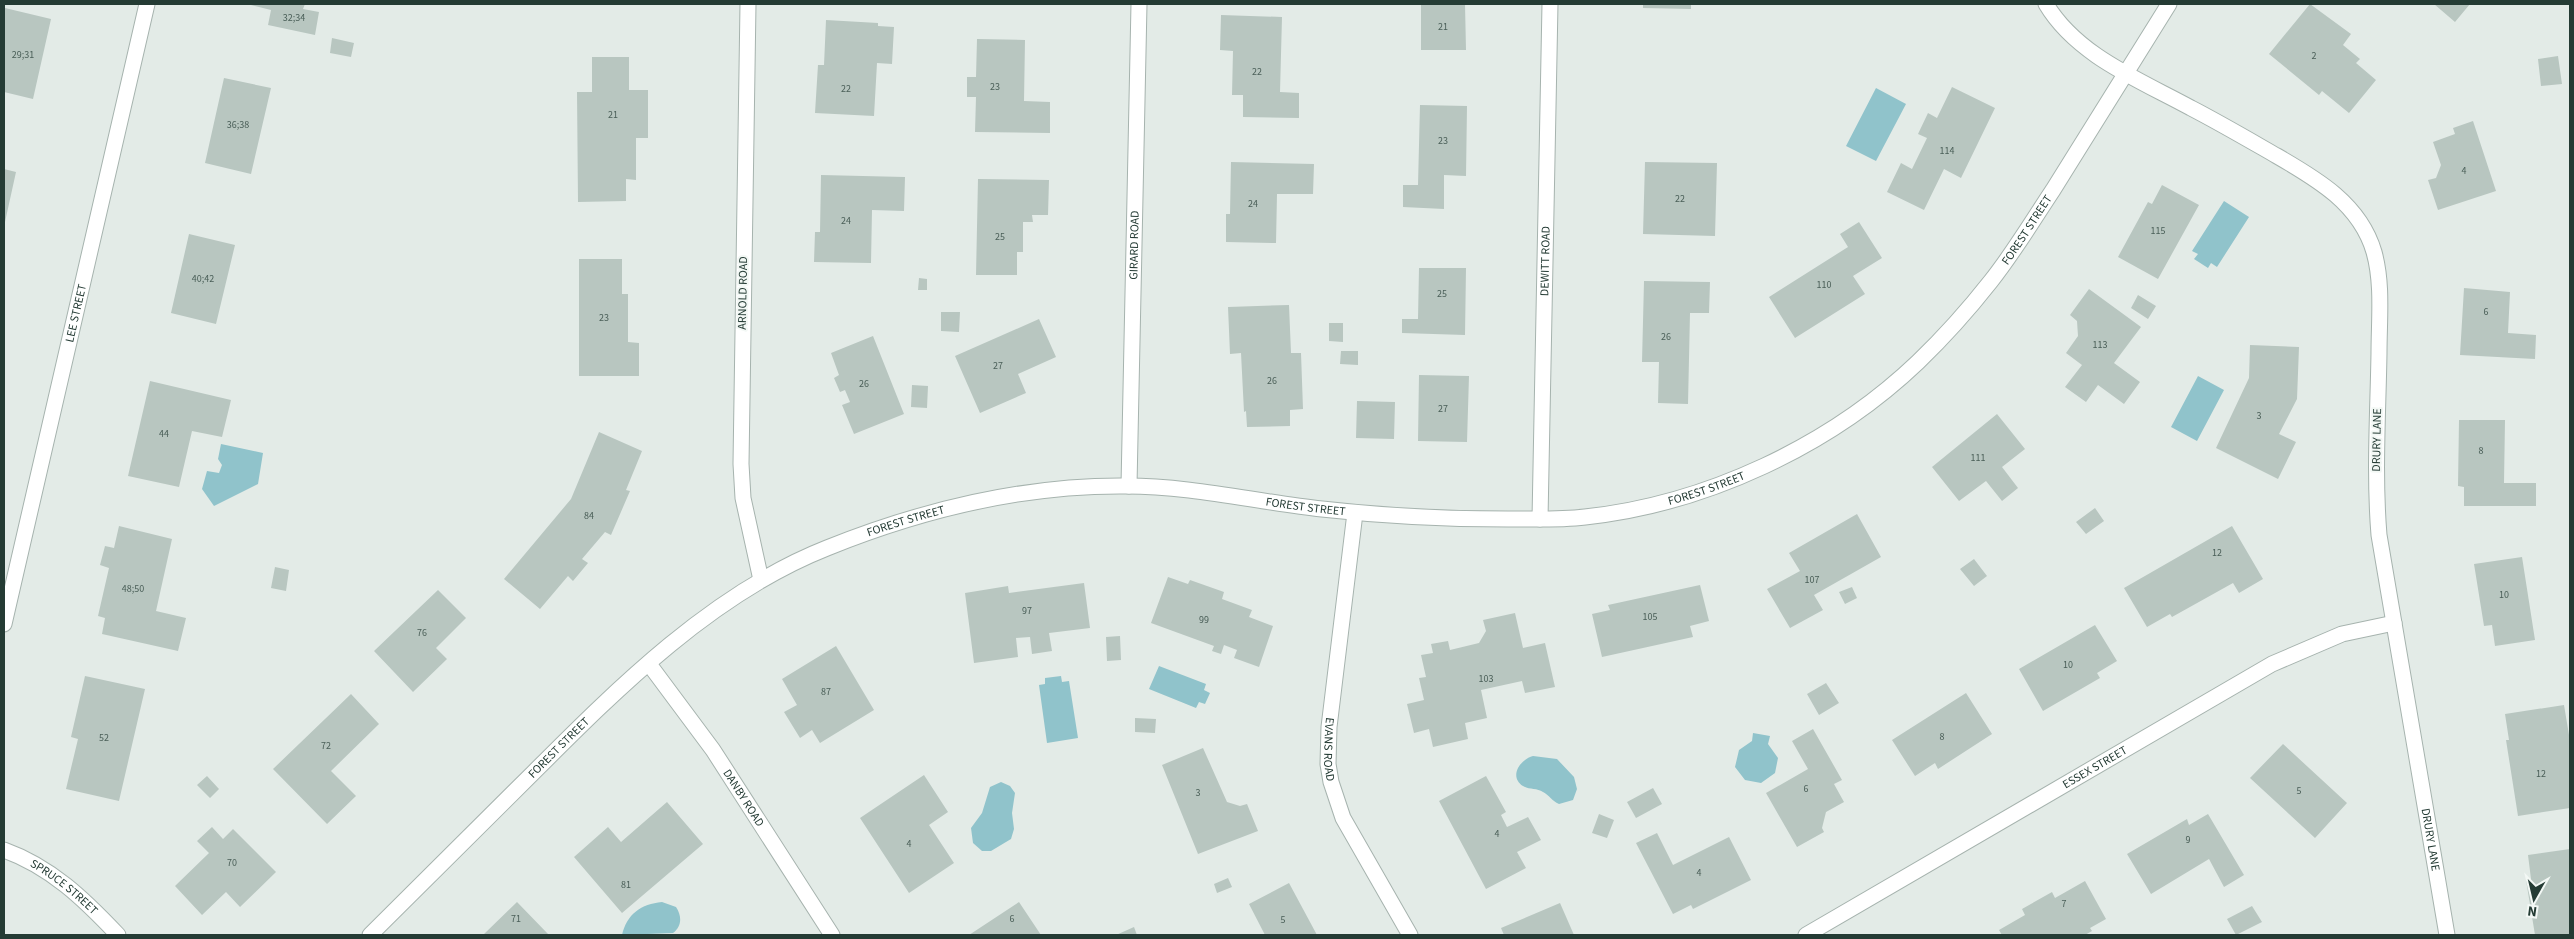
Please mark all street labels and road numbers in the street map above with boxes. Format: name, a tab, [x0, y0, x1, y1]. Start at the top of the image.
street label: FOREST STREET	[1997, 191, 2056, 268]
street label: GIRARD ROAD	[1125, 210, 1143, 280]
street label: DEWITT ROAD	[1536, 226, 1554, 296]
street label: ARNOLD ROAD	[734, 256, 752, 330]
street label: LEE STREET	[61, 282, 91, 344]
street label: DRURY LANE	[2368, 408, 2386, 472]
street label: FOREST STREET	[1666, 467, 1748, 509]
street label: FOREST STREET	[1265, 493, 1347, 520]
street label: FOREST STREET	[864, 501, 947, 541]
street label: FOREST STREET	[524, 713, 594, 782]
street label: EVANS ROAD	[1319, 716, 1339, 783]
street label: ESSEX STREET	[2059, 741, 2131, 793]
street label: DANBY ROAD	[719, 766, 769, 830]
street label: DRURY LANE	[2417, 807, 2444, 872]
street label: SPRUCE STREET	[27, 855, 102, 919]

